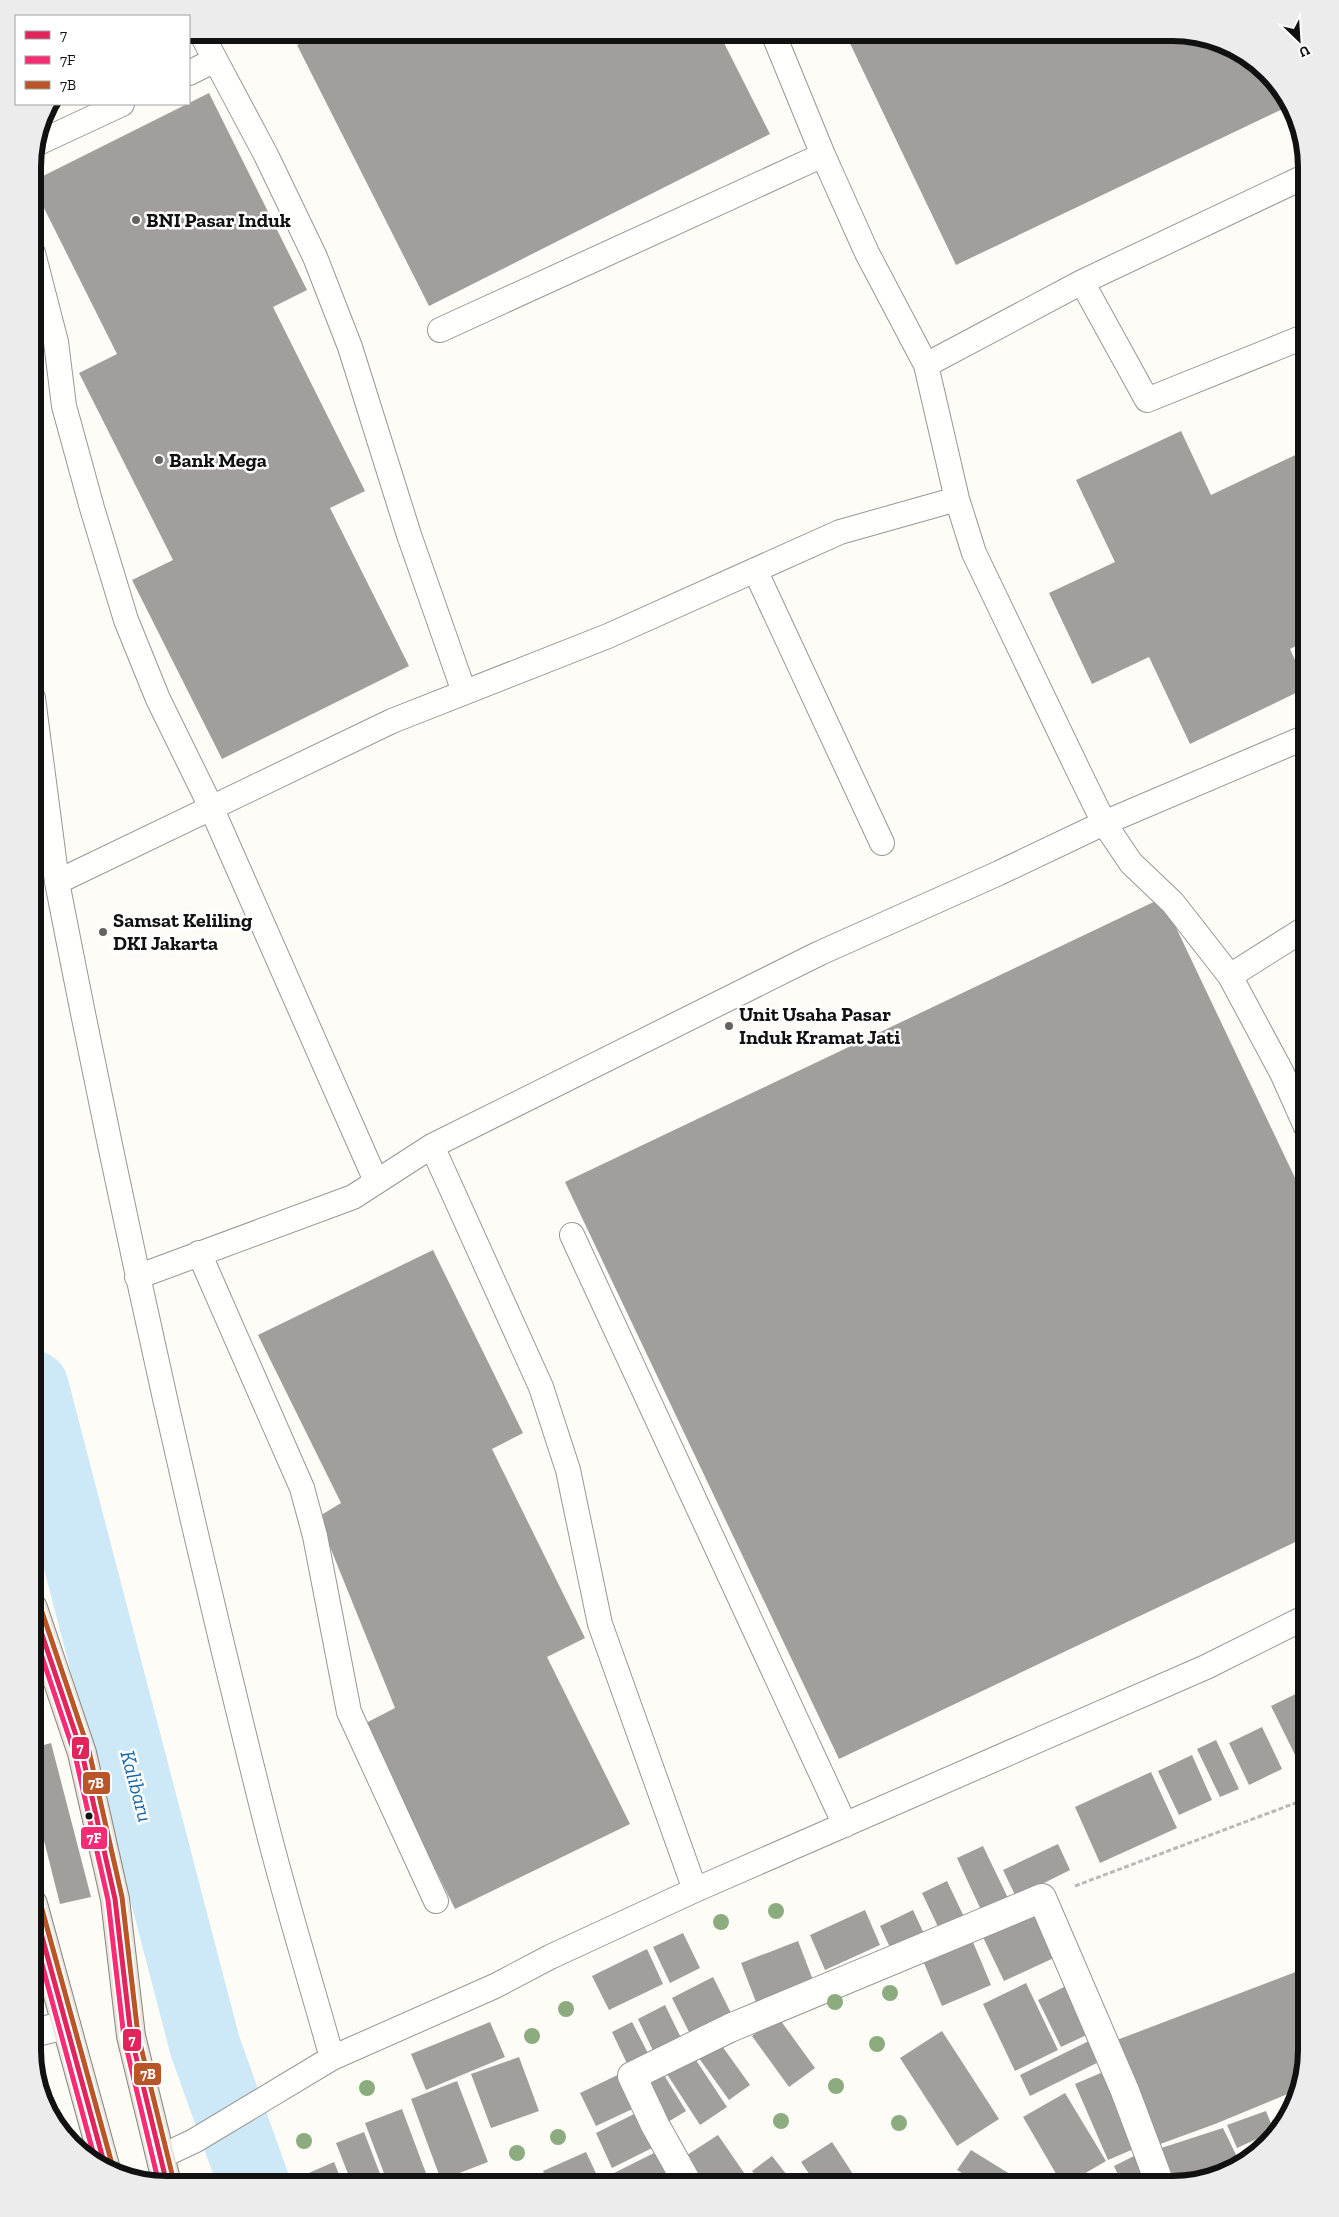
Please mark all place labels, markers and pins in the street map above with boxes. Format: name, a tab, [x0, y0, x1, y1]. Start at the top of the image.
place label: BNI Pasar Induk	[146, 208, 291, 232]
marker: BNI Pasar Induk	[130, 214, 142, 226]
place label: Bank Mega	[169, 448, 267, 472]
marker: Bank Mega	[153, 454, 165, 466]
place label: Samsat Keliling DKI Jakarta	[113, 908, 253, 955]
marker: Samsat Keliling DKI Jakarta	[97, 926, 109, 938]
place label: Unit Usaha Pasar Induk Kramat Jati	[739, 1002, 900, 1049]
marker: Unit Usaha Pasar Induk Kramat Jati	[723, 1020, 735, 1032]
unlabelled marker	[84, 1811, 94, 1821]

